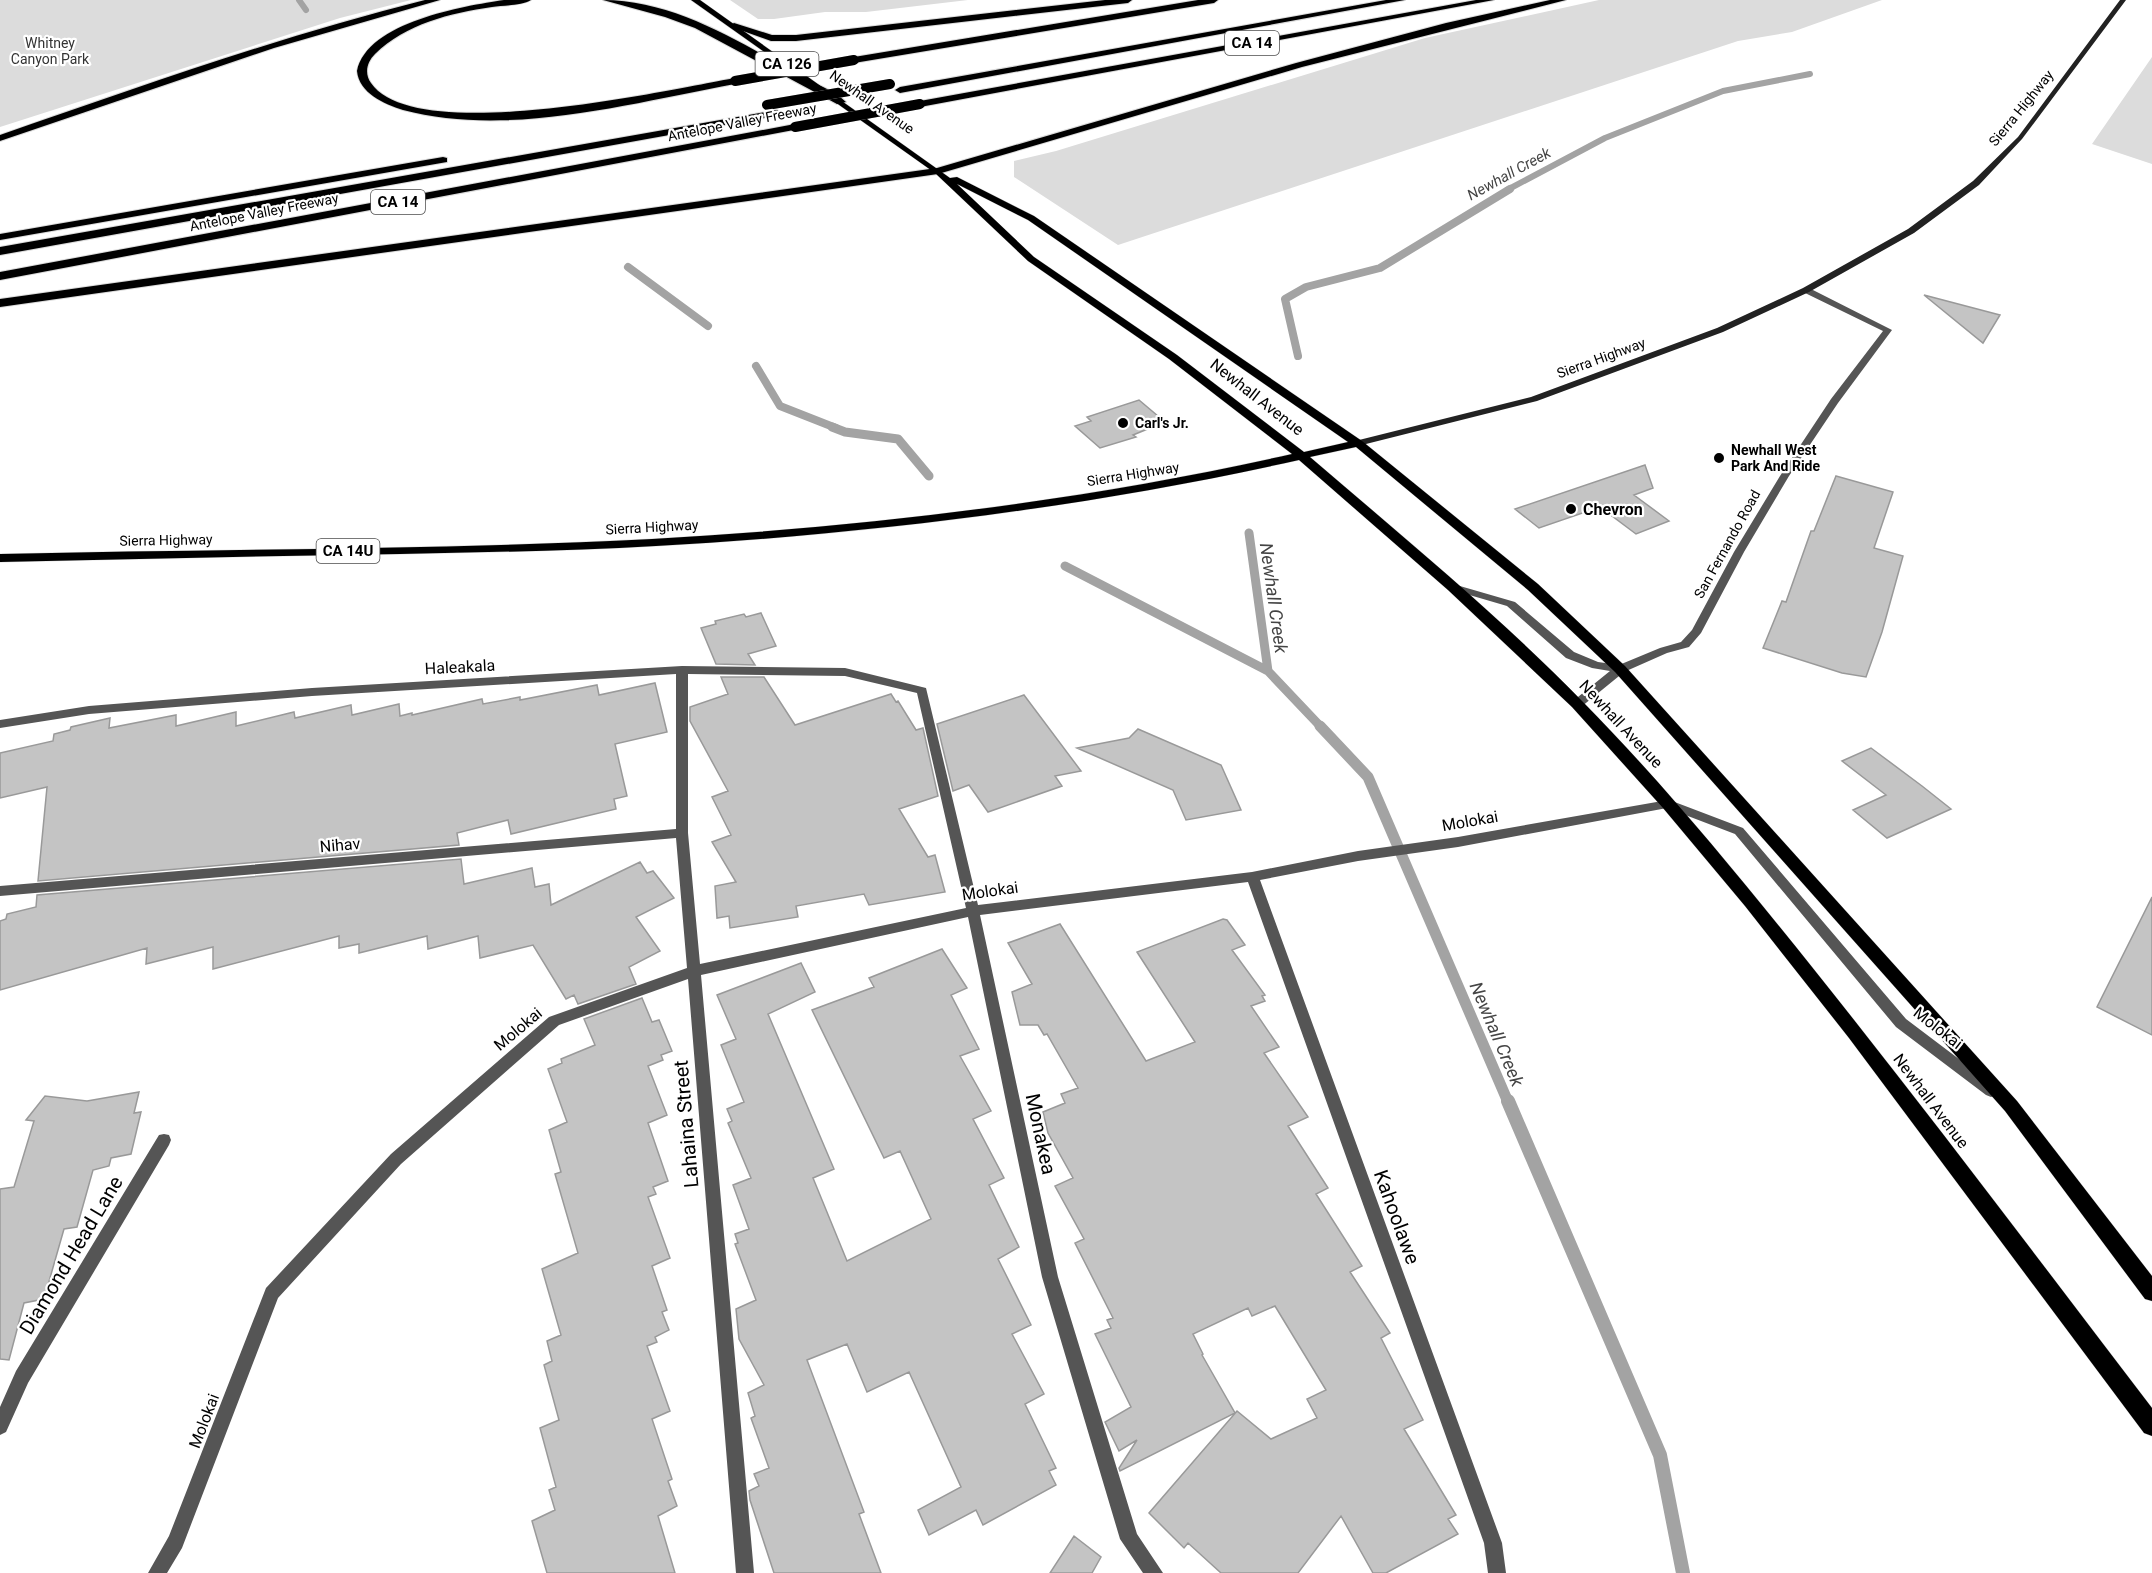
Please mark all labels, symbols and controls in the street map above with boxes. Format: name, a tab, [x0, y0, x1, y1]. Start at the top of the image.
road number: CA 14	[1225, 31, 1279, 55]
park label: Whitney Canyon Park	[11, 35, 90, 67]
road number: CA 126	[756, 52, 818, 76]
street label: Newhall Avenue	[827, 67, 917, 137]
street label: Sierra Highway	[1985, 67, 2057, 149]
street label: Antelope Valley Freeway	[666, 100, 818, 144]
water label: Newhall Creek	[1464, 143, 1554, 204]
street label: Antelope Valley Freeway	[188, 190, 340, 234]
road number: CA 14	[371, 190, 425, 214]
street label: Sierra Highway	[1555, 334, 1648, 381]
street label: Newhall Avenue	[1206, 355, 1308, 439]
place label: Carl's Jr.	[1135, 415, 1189, 431]
marker: Carl's Jr.	[1116, 416, 1130, 430]
place label: Newhall West Park And Ride	[1731, 442, 1820, 474]
marker: Newhall West Park And Ride	[1712, 451, 1726, 465]
street label: Sierra Highway	[1086, 459, 1181, 489]
street label: San Fernando Road	[1691, 487, 1763, 601]
place label: Chevron	[1583, 500, 1643, 519]
marker: Chevron	[1564, 502, 1578, 516]
street label: Sierra Highway	[605, 517, 699, 537]
street label: Sierra Highway	[119, 531, 213, 549]
road number: CA 14U	[316, 539, 380, 563]
water label: Newhall Creek	[1256, 541, 1292, 656]
street label: Haleakala	[424, 656, 496, 678]
street label: Newhall Avenue	[1575, 676, 1667, 772]
street label: Molokai	[1440, 807, 1500, 835]
street label: Nihav	[319, 834, 361, 856]
street label: Molokai	[961, 878, 1019, 904]
water label: Newhall Creek	[1466, 979, 1529, 1090]
street label: Molokai	[490, 1003, 546, 1055]
street label: Molokai	[1910, 1003, 1966, 1053]
street label: Newhall Avenue	[1889, 1050, 1973, 1152]
street label: Lahaina Street	[668, 1059, 704, 1189]
street label: Monakea	[1021, 1091, 1061, 1177]
street label: Kahoolawe	[1369, 1167, 1425, 1267]
street label: Diamond Head Lane	[14, 1172, 128, 1338]
street label: Molokai	[185, 1391, 223, 1451]

